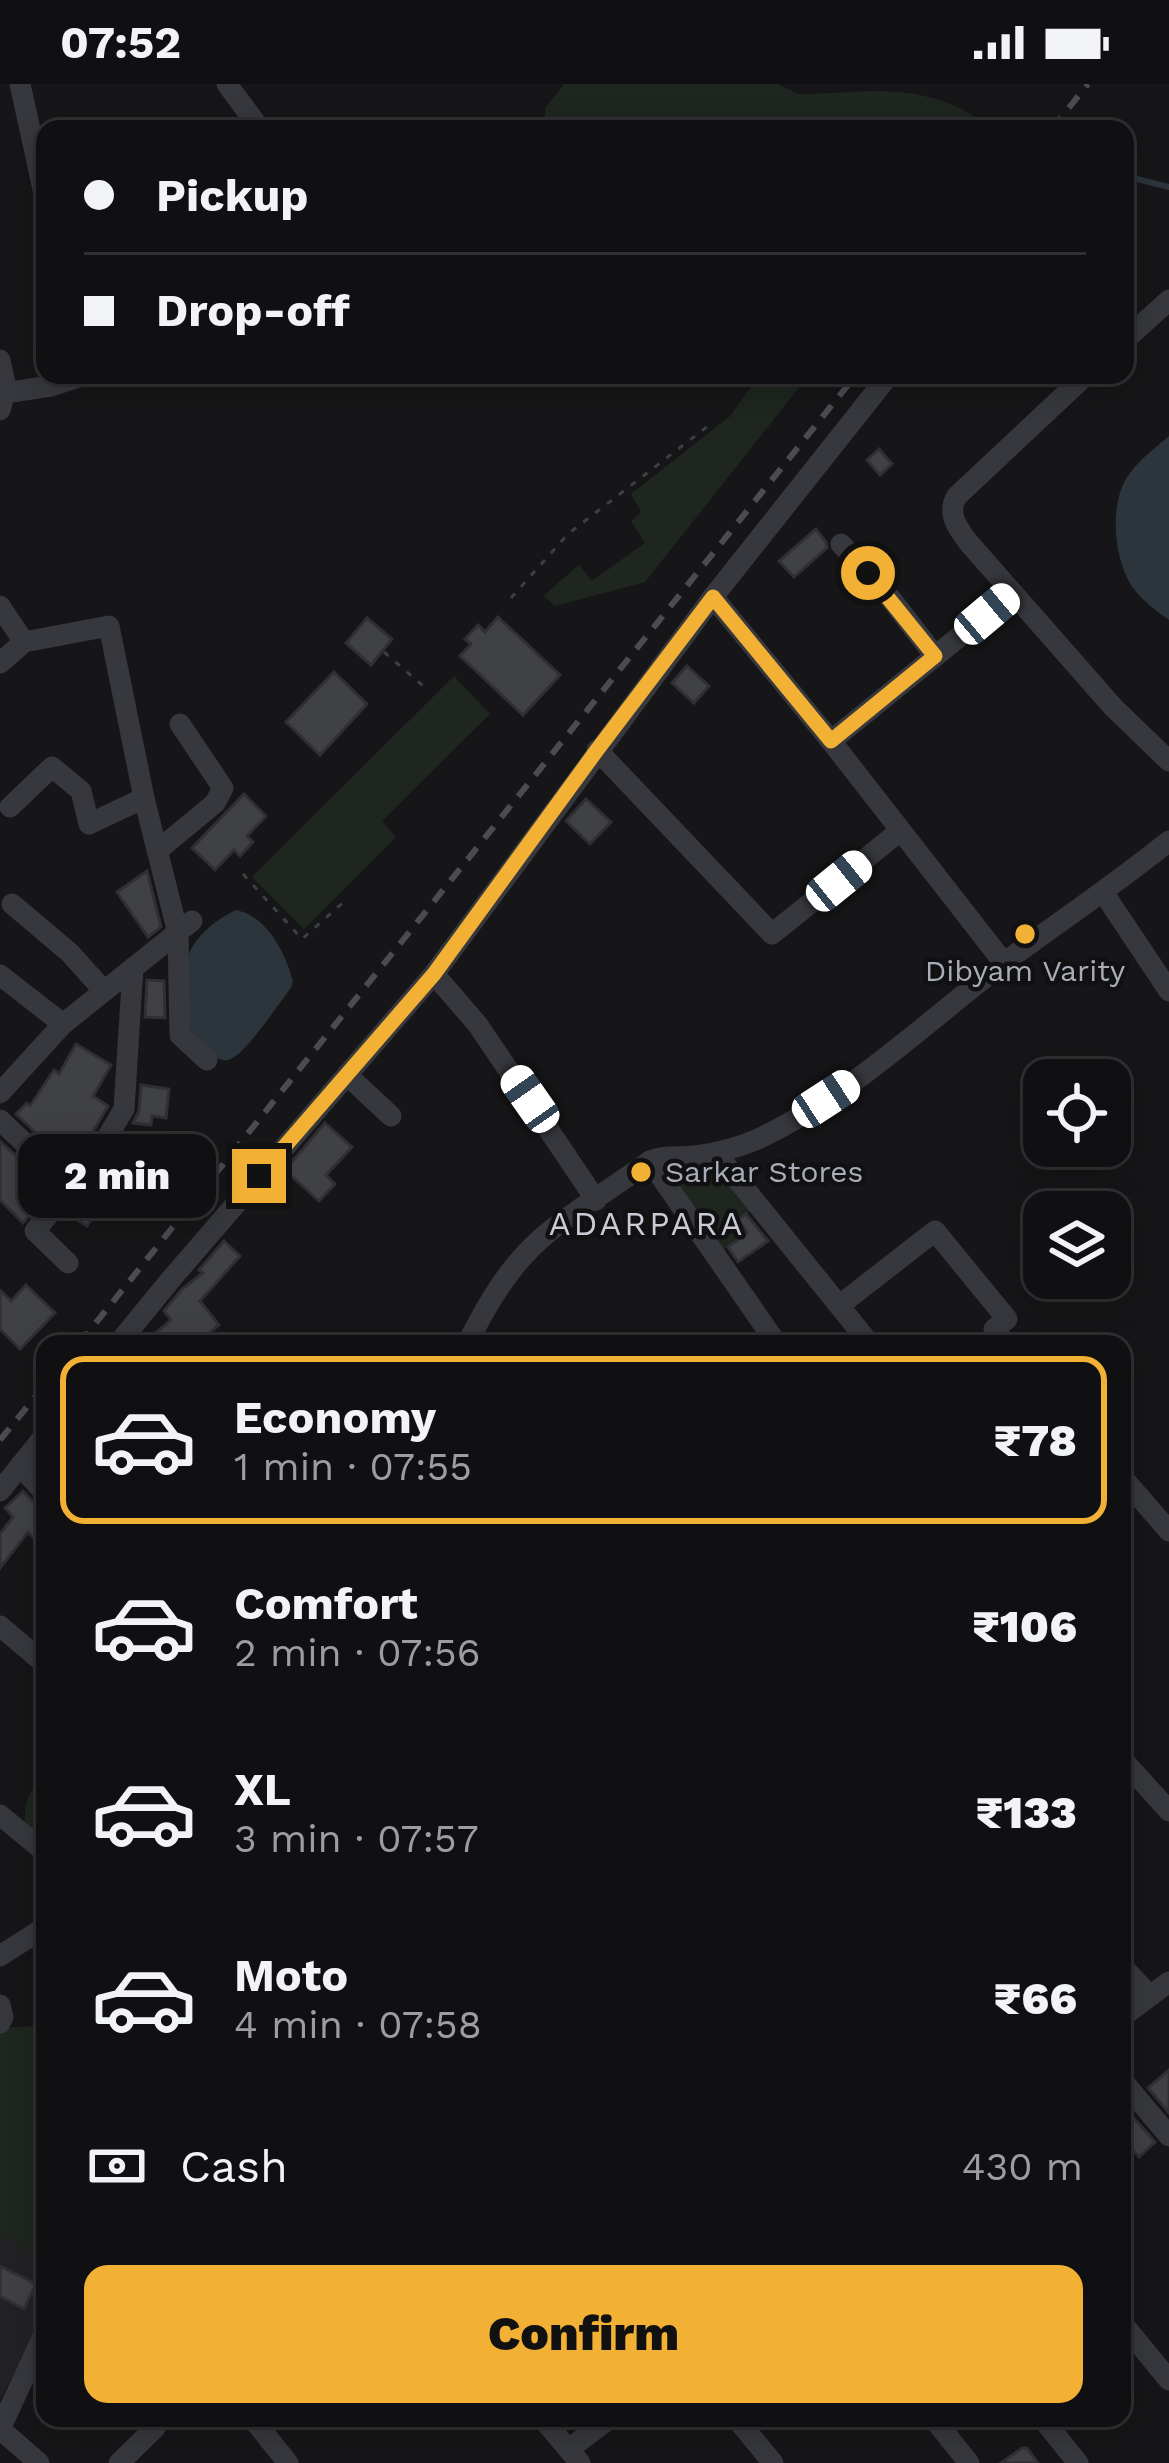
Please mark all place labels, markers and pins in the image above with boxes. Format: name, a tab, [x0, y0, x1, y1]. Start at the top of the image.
marker: Dibyam Varity	[1012, 921, 1038, 947]
place label: Dibyam Varity	[925, 953, 1126, 988]
place label: Sarkar Stores	[665, 1154, 863, 1189]
marker: Sarkar Stores	[628, 1159, 654, 1185]

